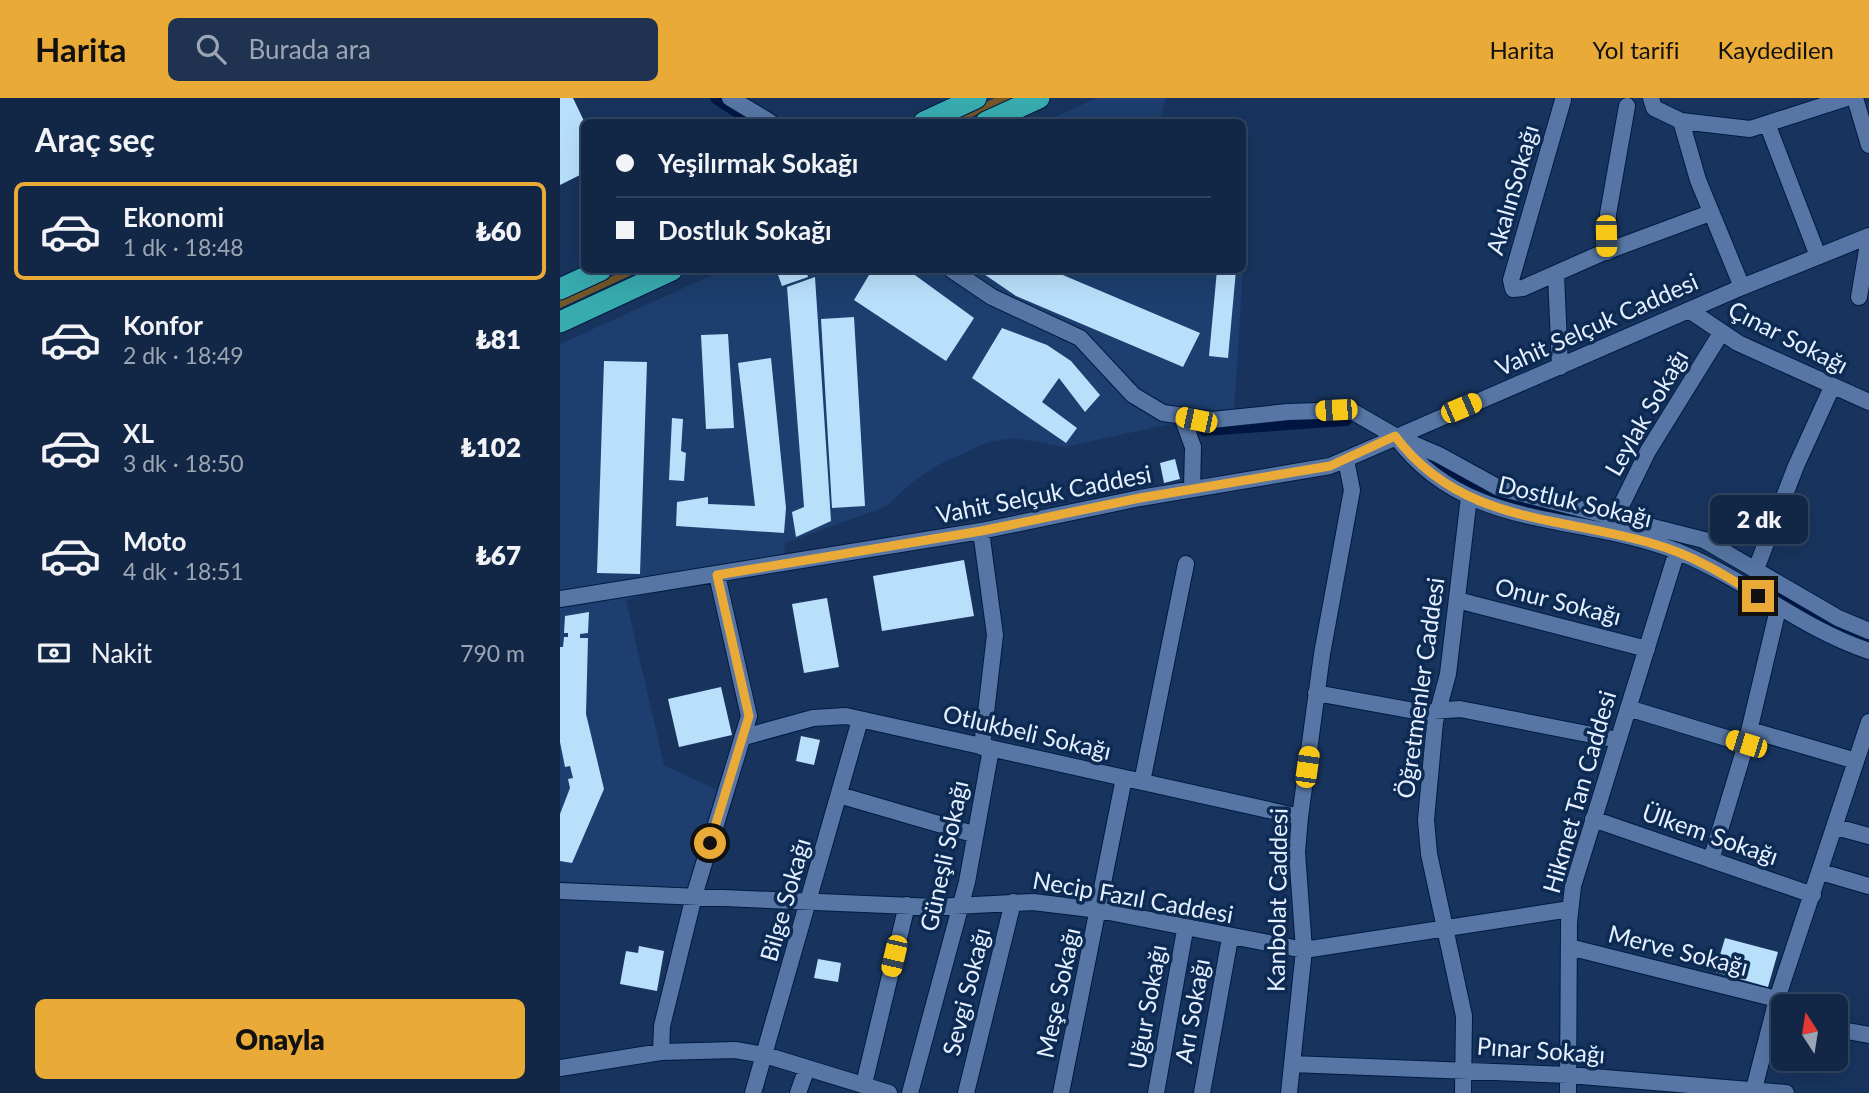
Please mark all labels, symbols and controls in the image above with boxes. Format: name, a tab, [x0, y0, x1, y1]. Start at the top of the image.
search box	[168, 18, 658, 81]
text: Harita	[35, 29, 126, 69]
icon: search	[192, 30, 230, 68]
text: Burada ara	[248, 33, 371, 65]
text: Harita	[1490, 35, 1554, 64]
text: Yol tarifi	[1592, 35, 1679, 64]
text: Kaydedilen	[1717, 35, 1834, 64]
text: Araç seç	[35, 120, 155, 159]
street label: AkalınSokağı	[1479, 121, 1544, 258]
text: Yeşilırmak Sokağı	[658, 147, 858, 179]
icon: car	[39, 200, 102, 263]
text: Ekonomi	[123, 201, 224, 233]
text: Dostluk Sokağı	[658, 214, 832, 246]
text: ₺60	[476, 215, 521, 247]
car	[1596, 215, 1617, 257]
text: 1 dk · 18:48	[123, 233, 244, 261]
street label: Vahit Selçuk Caddesi	[1491, 266, 1702, 381]
street label: Çınar Sokağı	[1724, 294, 1853, 379]
icon: car	[39, 308, 102, 371]
text: Konfor	[123, 309, 203, 341]
text: ₺81	[476, 323, 521, 355]
text: 2 dk · 18:49	[123, 341, 244, 369]
street label: Leylak Sokağı	[1598, 344, 1694, 481]
car	[1438, 390, 1485, 426]
car	[1315, 398, 1358, 422]
car	[1174, 405, 1219, 435]
icon: car	[39, 416, 102, 479]
text: XL	[123, 417, 154, 449]
text: ₺102	[461, 431, 521, 463]
text: 3 dk · 18:50	[123, 449, 244, 477]
street label: Vahit Selçuk Caddesi	[934, 458, 1154, 529]
street label: Dostluk Sokağı	[1496, 469, 1655, 532]
callout: 2 dk	[1709, 494, 1807, 544]
text: 2 dk	[1737, 505, 1781, 533]
icon: car	[39, 524, 102, 587]
text: Moto	[123, 525, 186, 557]
text: ₺67	[476, 539, 521, 571]
text: 4 dk · 18:51	[123, 557, 244, 585]
street label: Onur Sokağı	[1492, 571, 1624, 630]
street label: Öğretmenler Caddesi	[1390, 575, 1449, 800]
route end	[1742, 580, 1774, 612]
icon: cash	[35, 634, 73, 672]
text: Nakit	[91, 637, 152, 669]
text: 790 m	[460, 639, 525, 667]
street label: Hikmet Tan Caddesi	[1536, 687, 1621, 896]
street label: Otlukbeli Sokağı	[940, 698, 1114, 765]
car	[1723, 728, 1770, 760]
car	[1294, 745, 1321, 789]
street label: Güneşli Sokağı	[913, 778, 974, 934]
street label: Ülkem Sokağı	[1639, 797, 1782, 870]
street label: Kanbolat Caddesi	[1260, 808, 1293, 992]
route start	[694, 827, 726, 859]
street label: Bilge Sokağı	[753, 835, 816, 964]
street label: Necip Fazıl Caddesi	[1031, 865, 1236, 928]
street label: Merve Sokağı	[1605, 918, 1751, 981]
street label: Sevgi Sokağı	[936, 925, 995, 1059]
street label: Meşe Sokağı	[1030, 925, 1086, 1061]
car	[880, 933, 909, 979]
street label: Uğur Sokağı	[1121, 942, 1172, 1071]
street label: Arı Sokağı	[1168, 956, 1215, 1065]
north arrow	[1771, 994, 1848, 1071]
map controls	[1771, 994, 1848, 1071]
button: Onayla	[35, 999, 525, 1079]
street label: Pınar Sokağı	[1476, 1031, 1606, 1068]

